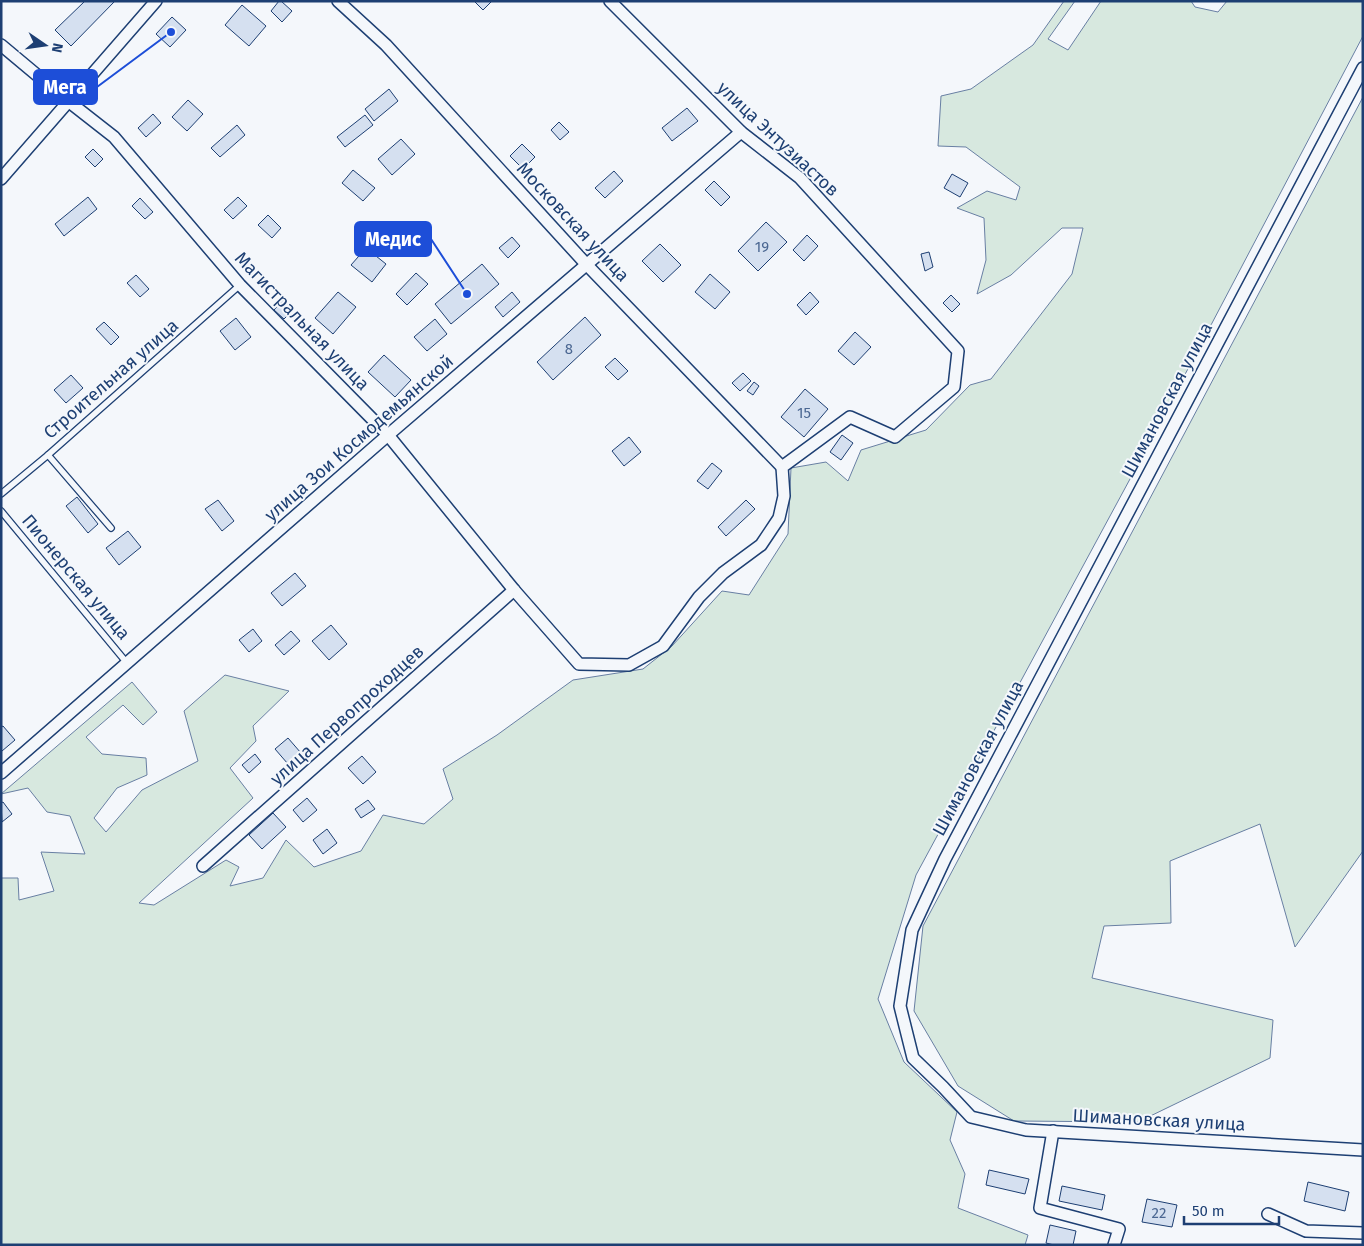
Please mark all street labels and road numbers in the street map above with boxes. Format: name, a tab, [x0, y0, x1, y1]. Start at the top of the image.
street label: улица Энтузиастов	[713, 77, 843, 201]
street label: Московская улица	[512, 158, 634, 286]
street label: Магистральная улица	[230, 247, 374, 395]
street label: Строительная улица	[39, 314, 183, 444]
street label: Шимановская улица	[1117, 319, 1217, 481]
street label: улица Зои Космодемьянской	[260, 350, 458, 526]
street label: Пионерская улица	[17, 510, 135, 644]
street label: улица Первопроходцев	[266, 640, 428, 790]
street label: Шимановская улица	[928, 677, 1028, 839]
street label: Шимановская улица	[1072, 1104, 1246, 1136]

